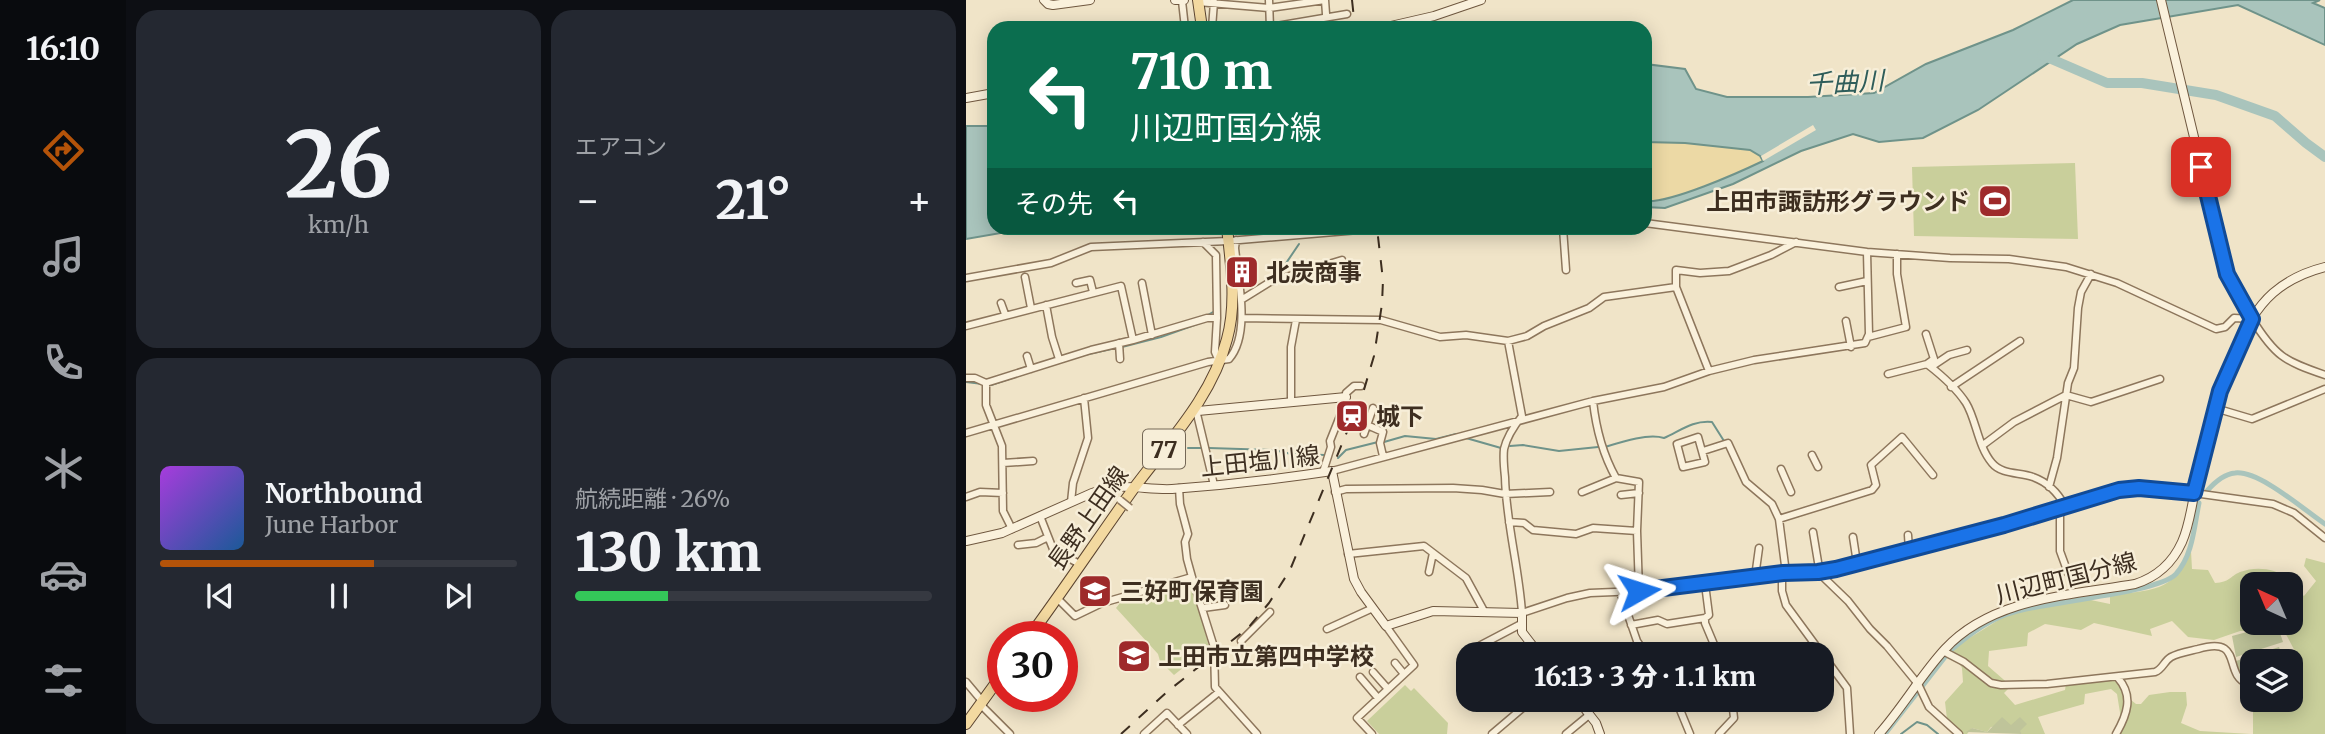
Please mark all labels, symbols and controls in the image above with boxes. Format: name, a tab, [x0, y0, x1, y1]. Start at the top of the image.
text: 16:10	[26, 29, 100, 69]
text: 710 m	[1130, 41, 1272, 102]
icon: left	[1015, 49, 1106, 140]
water label: 千曲川	[1805, 63, 1888, 101]
text: 26	[285, 107, 392, 222]
text: 川辺町国分線	[1130, 108, 1322, 148]
icon: directions	[39, 126, 88, 175]
text: エアコン	[575, 132, 667, 161]
pin	[2171, 137, 2231, 197]
icon: arrive	[2182, 148, 2220, 186]
text: 21°	[716, 168, 791, 233]
text: −	[575, 177, 600, 224]
text: +	[907, 177, 932, 224]
icon: left	[1107, 182, 1145, 220]
sports icon: 上田市諏訪形グラウンド	[1976, 182, 2014, 220]
place label: 上田市諏訪形グラウンド	[1706, 186, 1970, 217]
text: その先	[1015, 187, 1093, 220]
text: km/h	[308, 210, 369, 239]
icon: music	[39, 232, 88, 281]
building icon: 北炭商事	[1223, 253, 1261, 291]
place label: 北炭商事	[1266, 257, 1362, 288]
icon: phone	[39, 338, 88, 387]
station icon: 城下	[1333, 397, 1371, 435]
place label: 城下	[1376, 401, 1424, 432]
road number: 77	[1143, 430, 1185, 468]
street label: 上田塩川線	[1199, 439, 1321, 483]
icon: climate	[39, 444, 88, 493]
street label: 長野上田線	[1041, 460, 1135, 576]
text: Northbound	[265, 477, 423, 510]
text: 航続距離 · 26%	[575, 484, 730, 513]
text: June Harbor	[265, 510, 398, 539]
text: 130 km	[575, 520, 761, 585]
street label: 川辺町国分線	[1992, 546, 2140, 610]
icon: car	[39, 550, 88, 599]
position arrow	[1602, 554, 1676, 628]
school or university icon: 三好町保育園	[1076, 572, 1114, 610]
north arrow	[2240, 572, 2303, 635]
map controls	[2240, 572, 2303, 712]
place label: 三好町保育園	[1120, 576, 1264, 607]
icon: previous	[201, 577, 239, 615]
icon: pause	[320, 577, 358, 615]
icon: next	[439, 577, 477, 615]
speed limit sign: 30	[987, 621, 1078, 712]
school or university icon: 上田市立第四中学校	[1115, 637, 1153, 675]
place label: 上田市立第四中学校	[1158, 641, 1374, 672]
button: layers	[2240, 649, 2303, 712]
icon: filters	[39, 656, 88, 705]
text: 16:13 · 3 分 · 1.1 km	[1534, 660, 1756, 693]

